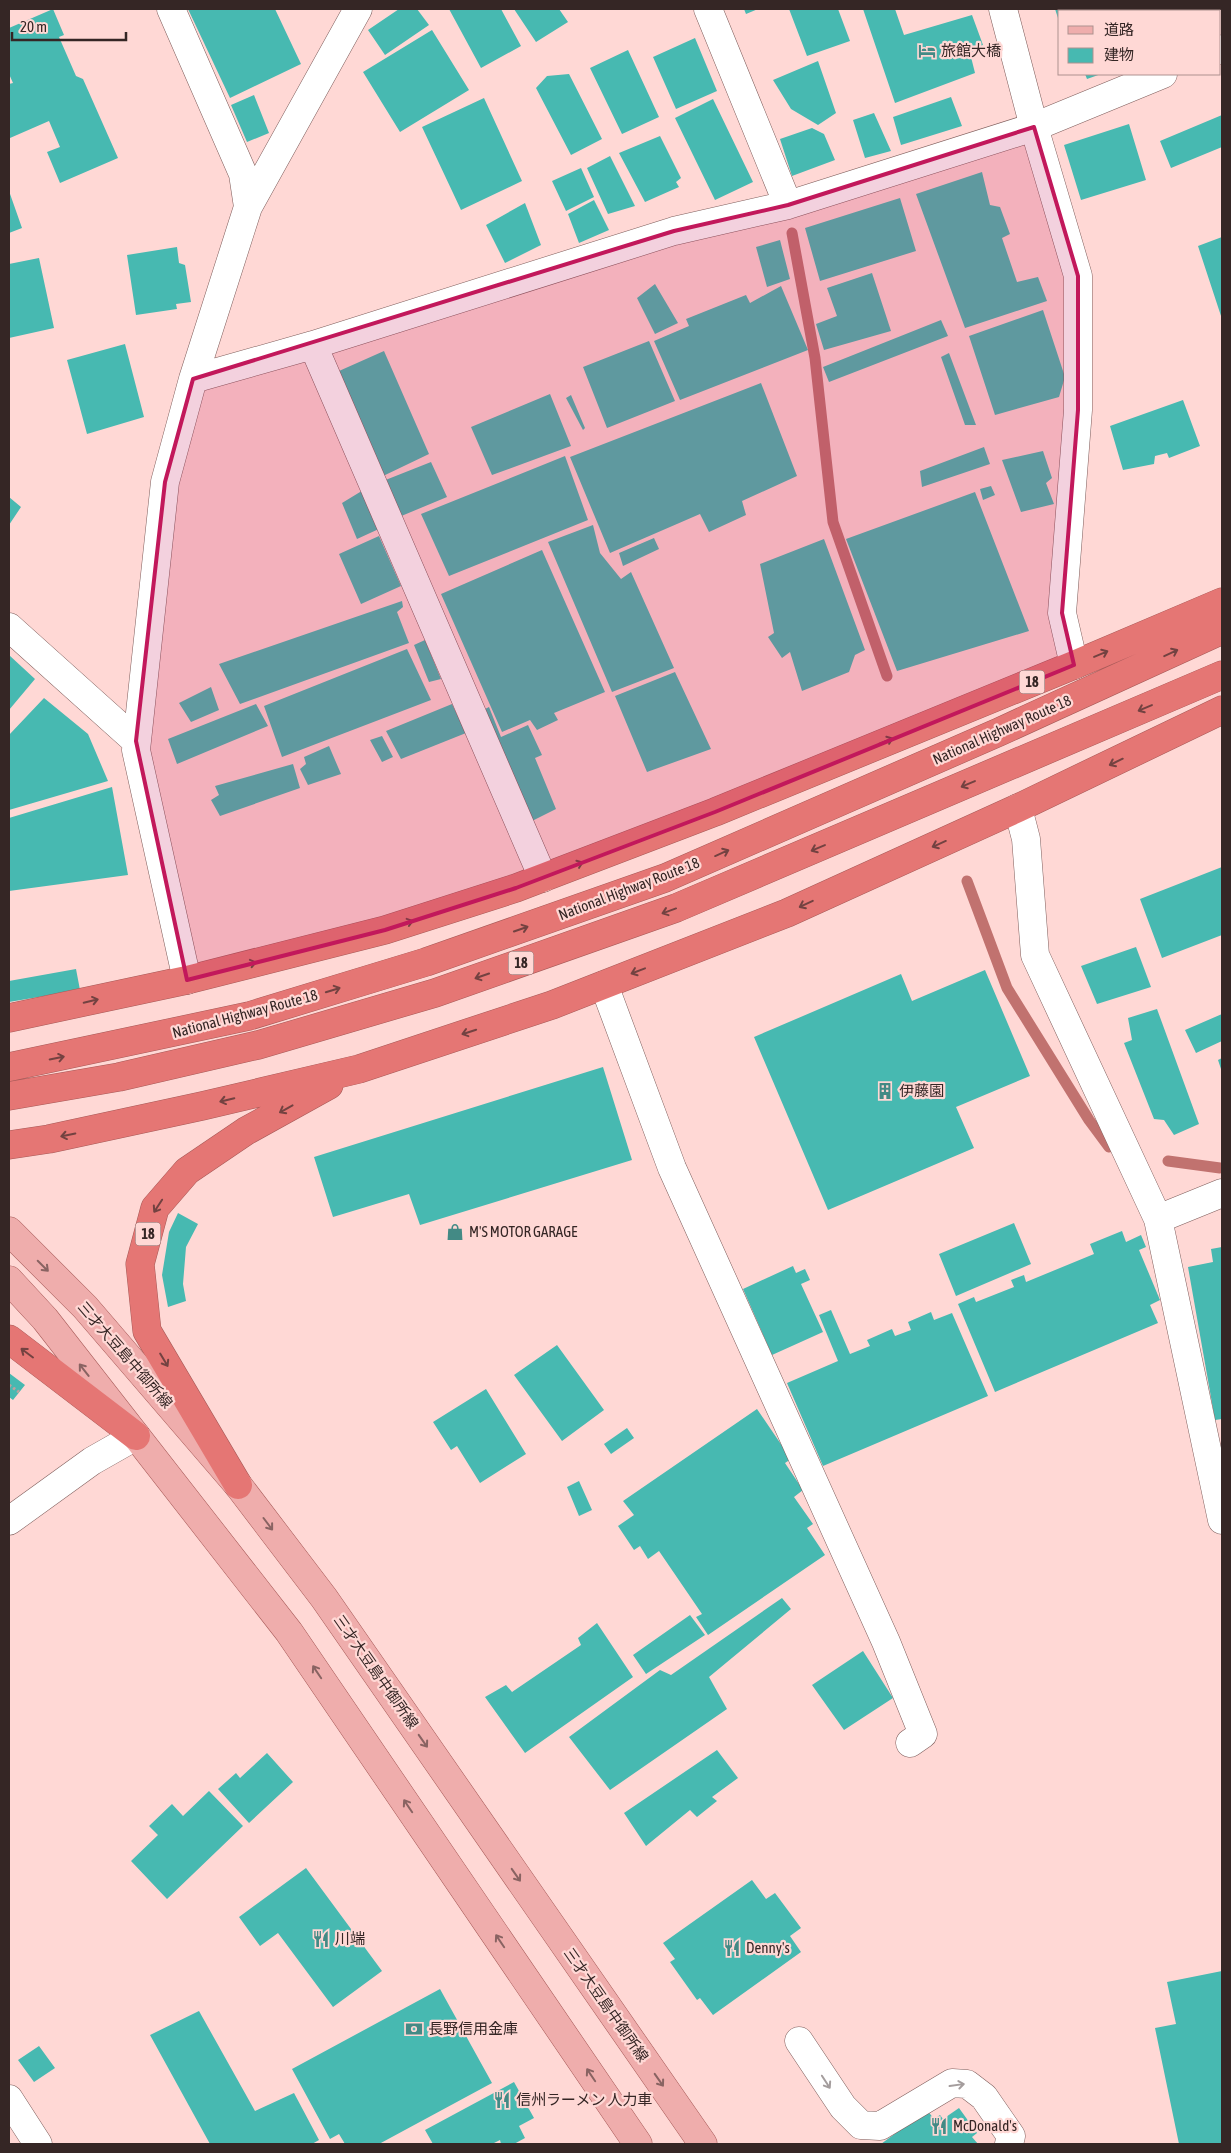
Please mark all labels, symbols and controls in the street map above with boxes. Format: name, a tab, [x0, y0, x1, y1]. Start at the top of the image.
scale bar	[12, 10, 126, 42]
legend	[1058, 10, 1221, 75]
text: 20 m	[20, 18, 47, 35]
text: 道路	[1104, 21, 1134, 38]
hotel icon: 旅館大橋	[917, 41, 937, 61]
place label: 旅館大橋	[941, 42, 1001, 59]
text: 建物	[1104, 46, 1134, 63]
one-way arrow	[1163, 648, 1178, 657]
one-way arrow	[1093, 649, 1108, 658]
road number: 18	[1020, 670, 1044, 694]
street label: National Highway Route 18	[930, 691, 1074, 768]
one-way arrow	[1138, 704, 1153, 714]
one-way arrow	[878, 736, 893, 745]
one-way arrow	[1108, 757, 1123, 767]
one-way arrow	[961, 780, 976, 790]
one-way arrow	[932, 839, 947, 849]
one-way arrow	[811, 843, 826, 853]
one-way arrow	[714, 847, 729, 857]
street label: National Highway Route 18	[556, 854, 702, 923]
one-way arrow	[568, 860, 584, 869]
one-way arrow	[799, 900, 814, 910]
one-way arrow	[661, 906, 677, 916]
one-way arrow	[398, 918, 414, 928]
one-way arrow	[513, 924, 528, 933]
road number: 18	[508, 951, 534, 974]
one-way arrow	[241, 959, 257, 968]
one-way arrow	[631, 967, 647, 976]
one-way arrow	[475, 972, 491, 981]
one-way arrow	[325, 985, 341, 995]
street label: National Highway Route 18	[170, 986, 319, 1041]
one-way arrow	[82, 996, 98, 1005]
one-way arrow	[462, 1028, 477, 1037]
one-way arrow	[48, 1052, 64, 1062]
building icon: 伊藤園	[875, 1081, 895, 1101]
place label: 伊藤園	[899, 1082, 944, 1099]
one-way arrow	[219, 1096, 235, 1105]
one-way arrow	[279, 1105, 294, 1114]
one-way arrow	[60, 1131, 76, 1140]
one-way arrow	[153, 1199, 163, 1213]
road number: 18	[136, 1222, 160, 1246]
shop icon: M'S MOTOR GARAGE	[445, 1222, 465, 1242]
place label: M'S MOTOR GARAGE	[469, 1223, 578, 1240]
one-way arrow	[37, 1260, 49, 1272]
street label: 三才大豆島中御所線	[75, 1298, 176, 1411]
one-way arrow	[20, 1348, 34, 1358]
one-way arrow	[160, 1353, 170, 1367]
one-way arrow	[79, 1363, 89, 1377]
one-way arrow	[262, 1517, 273, 1530]
street label: 三才大豆島中御所線	[331, 1612, 422, 1732]
one-way arrow	[311, 1665, 322, 1679]
one-way arrow	[418, 1734, 428, 1748]
one-way arrow	[403, 1800, 413, 1814]
one-way arrow	[511, 1868, 521, 1882]
restaurant icon: 川端	[311, 1929, 331, 1949]
place label: 川端	[335, 1930, 365, 1947]
one-way arrow	[495, 1934, 505, 1948]
restaurant icon: Denny's	[722, 1938, 742, 1958]
place label: Denny's	[746, 1939, 790, 1956]
street label: 三才大豆島中御所線	[561, 1945, 652, 2065]
bank icon: 長野信用金庫	[404, 2019, 424, 2039]
place label: 長野信用金庫	[428, 2020, 518, 2037]
one-way arrow	[586, 2068, 596, 2082]
one-way arrow	[653, 2073, 664, 2087]
one-way arrow	[821, 2075, 831, 2089]
one-way arrow	[948, 2080, 964, 2090]
restaurant icon: 信州ラーメン 人力車	[492, 2090, 512, 2110]
place label: 信州ラーメン 人力車	[516, 2091, 652, 2108]
restaurant icon: McDonald's	[929, 2116, 949, 2136]
place label: McDonald's	[953, 2117, 1017, 2134]

